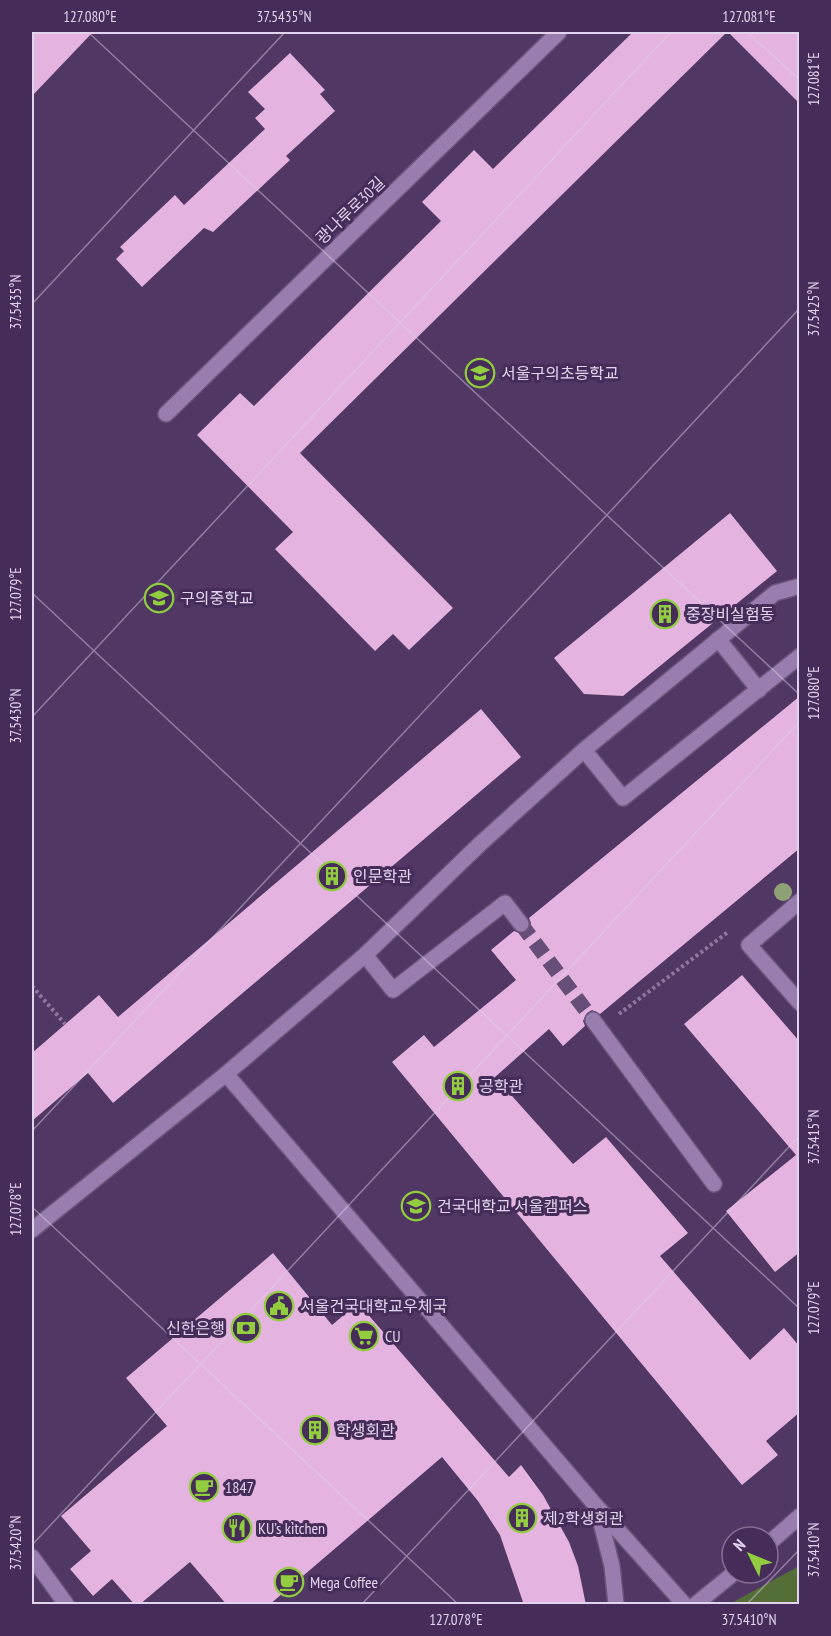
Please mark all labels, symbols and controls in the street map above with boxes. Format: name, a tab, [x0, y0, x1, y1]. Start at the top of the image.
text: 127.080°E	[63, 7, 117, 26]
text: 37.5435°N	[256, 7, 312, 26]
text: 127.081°E	[722, 7, 776, 26]
text: 127.081°E	[804, 52, 823, 106]
street label: 광나루로30길	[311, 172, 389, 248]
text: 37.5435°N	[6, 274, 25, 330]
text: 37.5425°N	[804, 281, 823, 337]
school or university icon: 서울구의초등학교	[464, 357, 496, 389]
place label: 서울구의초등학교	[501, 363, 619, 383]
text: 127.079°E	[6, 567, 25, 621]
school or university icon: 구의중학교	[143, 582, 175, 614]
place label: 구의중학교	[180, 588, 254, 608]
building icon: 중장비실험동	[649, 598, 681, 630]
place label: 중장비실험동	[686, 604, 775, 624]
text: 127.080°E	[804, 666, 823, 720]
text: 37.5430°N	[6, 688, 25, 744]
building icon: 인문학관	[316, 860, 348, 892]
place label: 인문학관	[353, 866, 412, 886]
building icon: 공학관	[442, 1070, 474, 1102]
place label: 공학관	[479, 1076, 523, 1096]
text: 37.5415°N	[804, 1109, 823, 1165]
text: 127.078°E	[6, 1182, 25, 1236]
school or university icon: 건국대학교 서울캠퍼스	[400, 1190, 432, 1222]
place label: 건국대학교 서울캠퍼스	[437, 1196, 588, 1216]
text: 127.079°E	[804, 1281, 823, 1335]
public building icon: 서울건국대학교우체국	[263, 1290, 295, 1322]
place label: 서울건국대학교우체국	[300, 1296, 447, 1316]
bank icon: 신한은행	[230, 1312, 262, 1344]
place label: 신한은행	[166, 1318, 225, 1338]
supermarket icon: CU	[348, 1320, 380, 1352]
place label: CU	[385, 1326, 401, 1346]
building icon: 학생회관	[299, 1414, 331, 1446]
place label: 학생회관	[336, 1420, 395, 1440]
cafe icon: 1847	[188, 1471, 220, 1503]
place label: 1847	[225, 1477, 254, 1497]
building icon: 제2학생회관	[506, 1502, 538, 1534]
place label: 제2학생회관	[543, 1508, 624, 1528]
restaurant icon: KU’s kitchen	[221, 1512, 253, 1544]
text: 37.5420°N	[6, 1515, 25, 1571]
place label: KU’s kitchen	[258, 1518, 325, 1538]
text: 37.5410°N	[804, 1522, 823, 1578]
north arrow	[720, 1525, 780, 1585]
text: N	[729, 1535, 749, 1555]
cafe icon: Mega Coffee	[273, 1566, 305, 1598]
place label: Mega Coffee	[310, 1572, 378, 1592]
text: 127.078°E	[429, 1610, 483, 1629]
text: 37.5410°N	[721, 1610, 777, 1629]

